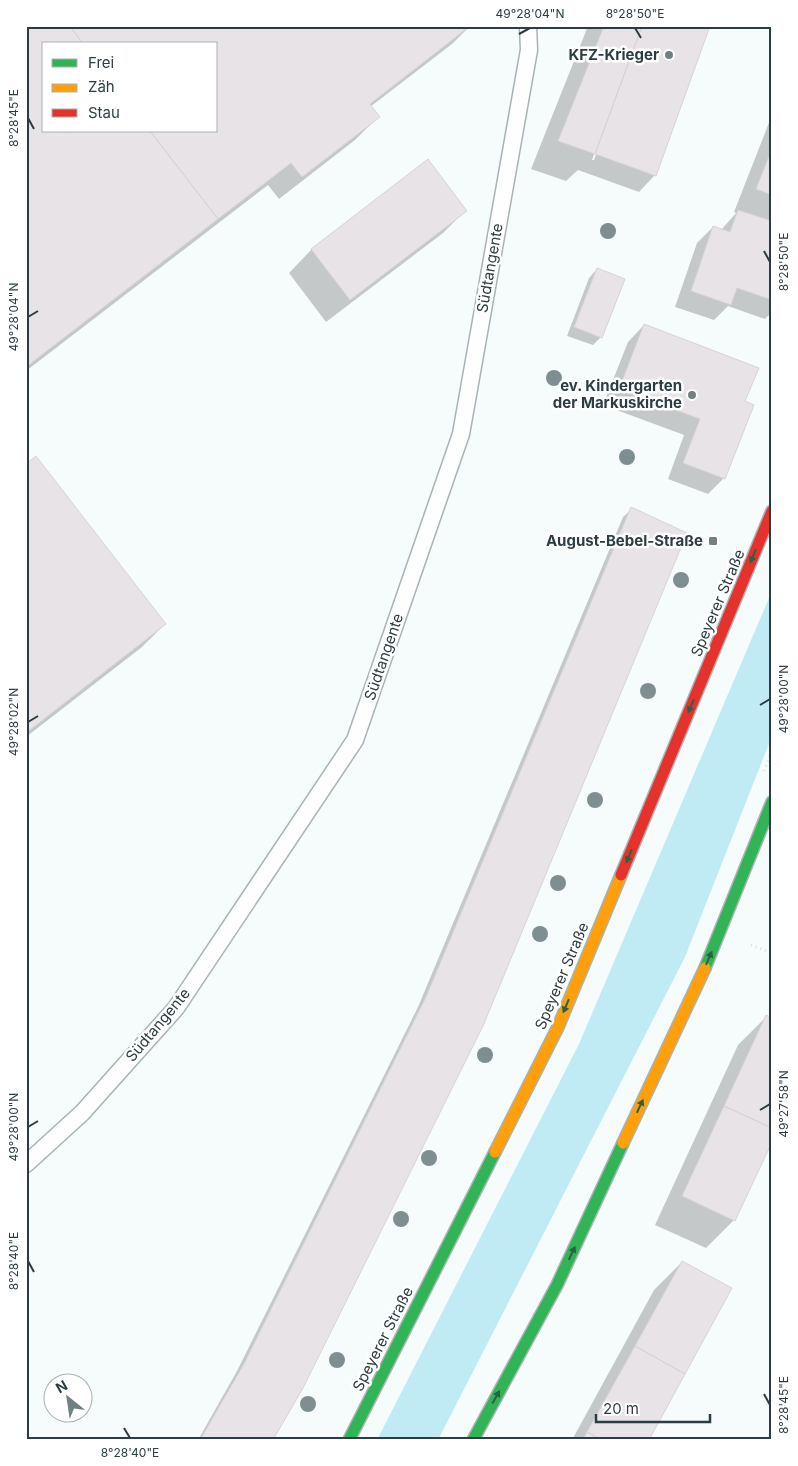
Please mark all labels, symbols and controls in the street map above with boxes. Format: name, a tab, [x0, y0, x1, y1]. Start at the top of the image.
text: 49°28'04"N	[496, 6, 564, 21]
text: 8°28'50"E	[606, 6, 664, 21]
legend	[42, 42, 218, 132]
place label: KFZ-Krieger	[568, 45, 659, 64]
marker: KFZ-Krieger	[663, 49, 675, 61]
text: Frei	[88, 53, 114, 72]
text: Zäh	[88, 77, 115, 96]
text: 8°28'45"E	[6, 89, 21, 147]
text: Stau	[88, 103, 120, 122]
street label: Südtangente	[472, 222, 507, 314]
text: 8°28'50"E	[776, 233, 791, 291]
text: 49°28'04"N	[6, 283, 21, 351]
place label: ev. Kindergarten der Markuskirche	[553, 376, 682, 412]
marker: ev. Kindergarten der Markuskirche	[686, 389, 698, 401]
place label: August-Bebel-Straße	[546, 531, 703, 550]
marker: August-Bebel-Straße	[707, 535, 719, 547]
street label: Speyerer Straße	[686, 546, 749, 659]
one-way arrow	[749, 549, 757, 563]
street label: Südtangente	[360, 611, 407, 703]
text: 49°28'00"N	[776, 665, 791, 733]
text: 49°28'02"N	[6, 688, 21, 756]
one-way arrow	[687, 699, 695, 714]
one-way arrow	[624, 849, 632, 863]
street label: Speyerer Straße	[530, 919, 593, 1032]
one-way arrow	[705, 951, 713, 965]
street label: Südtangente	[121, 984, 194, 1065]
one-way arrow	[562, 999, 570, 1013]
text: 49°27'58"N	[776, 1070, 791, 1138]
text: 49°28'00"N	[6, 1093, 21, 1161]
one-way arrow	[637, 1099, 645, 1113]
text: 8°28'40"E	[6, 1232, 21, 1290]
one-way arrow	[568, 1246, 576, 1260]
street label: Speyerer Straße	[348, 1283, 417, 1394]
north arrow	[42, 1374, 92, 1424]
text: N	[52, 1376, 70, 1396]
text: 8°28'45"E	[776, 1376, 791, 1434]
one-way arrow	[492, 1390, 500, 1404]
scale bar	[596, 1391, 709, 1423]
text: 20 m	[603, 1399, 639, 1418]
text: 8°28'40"E	[101, 1445, 159, 1460]

